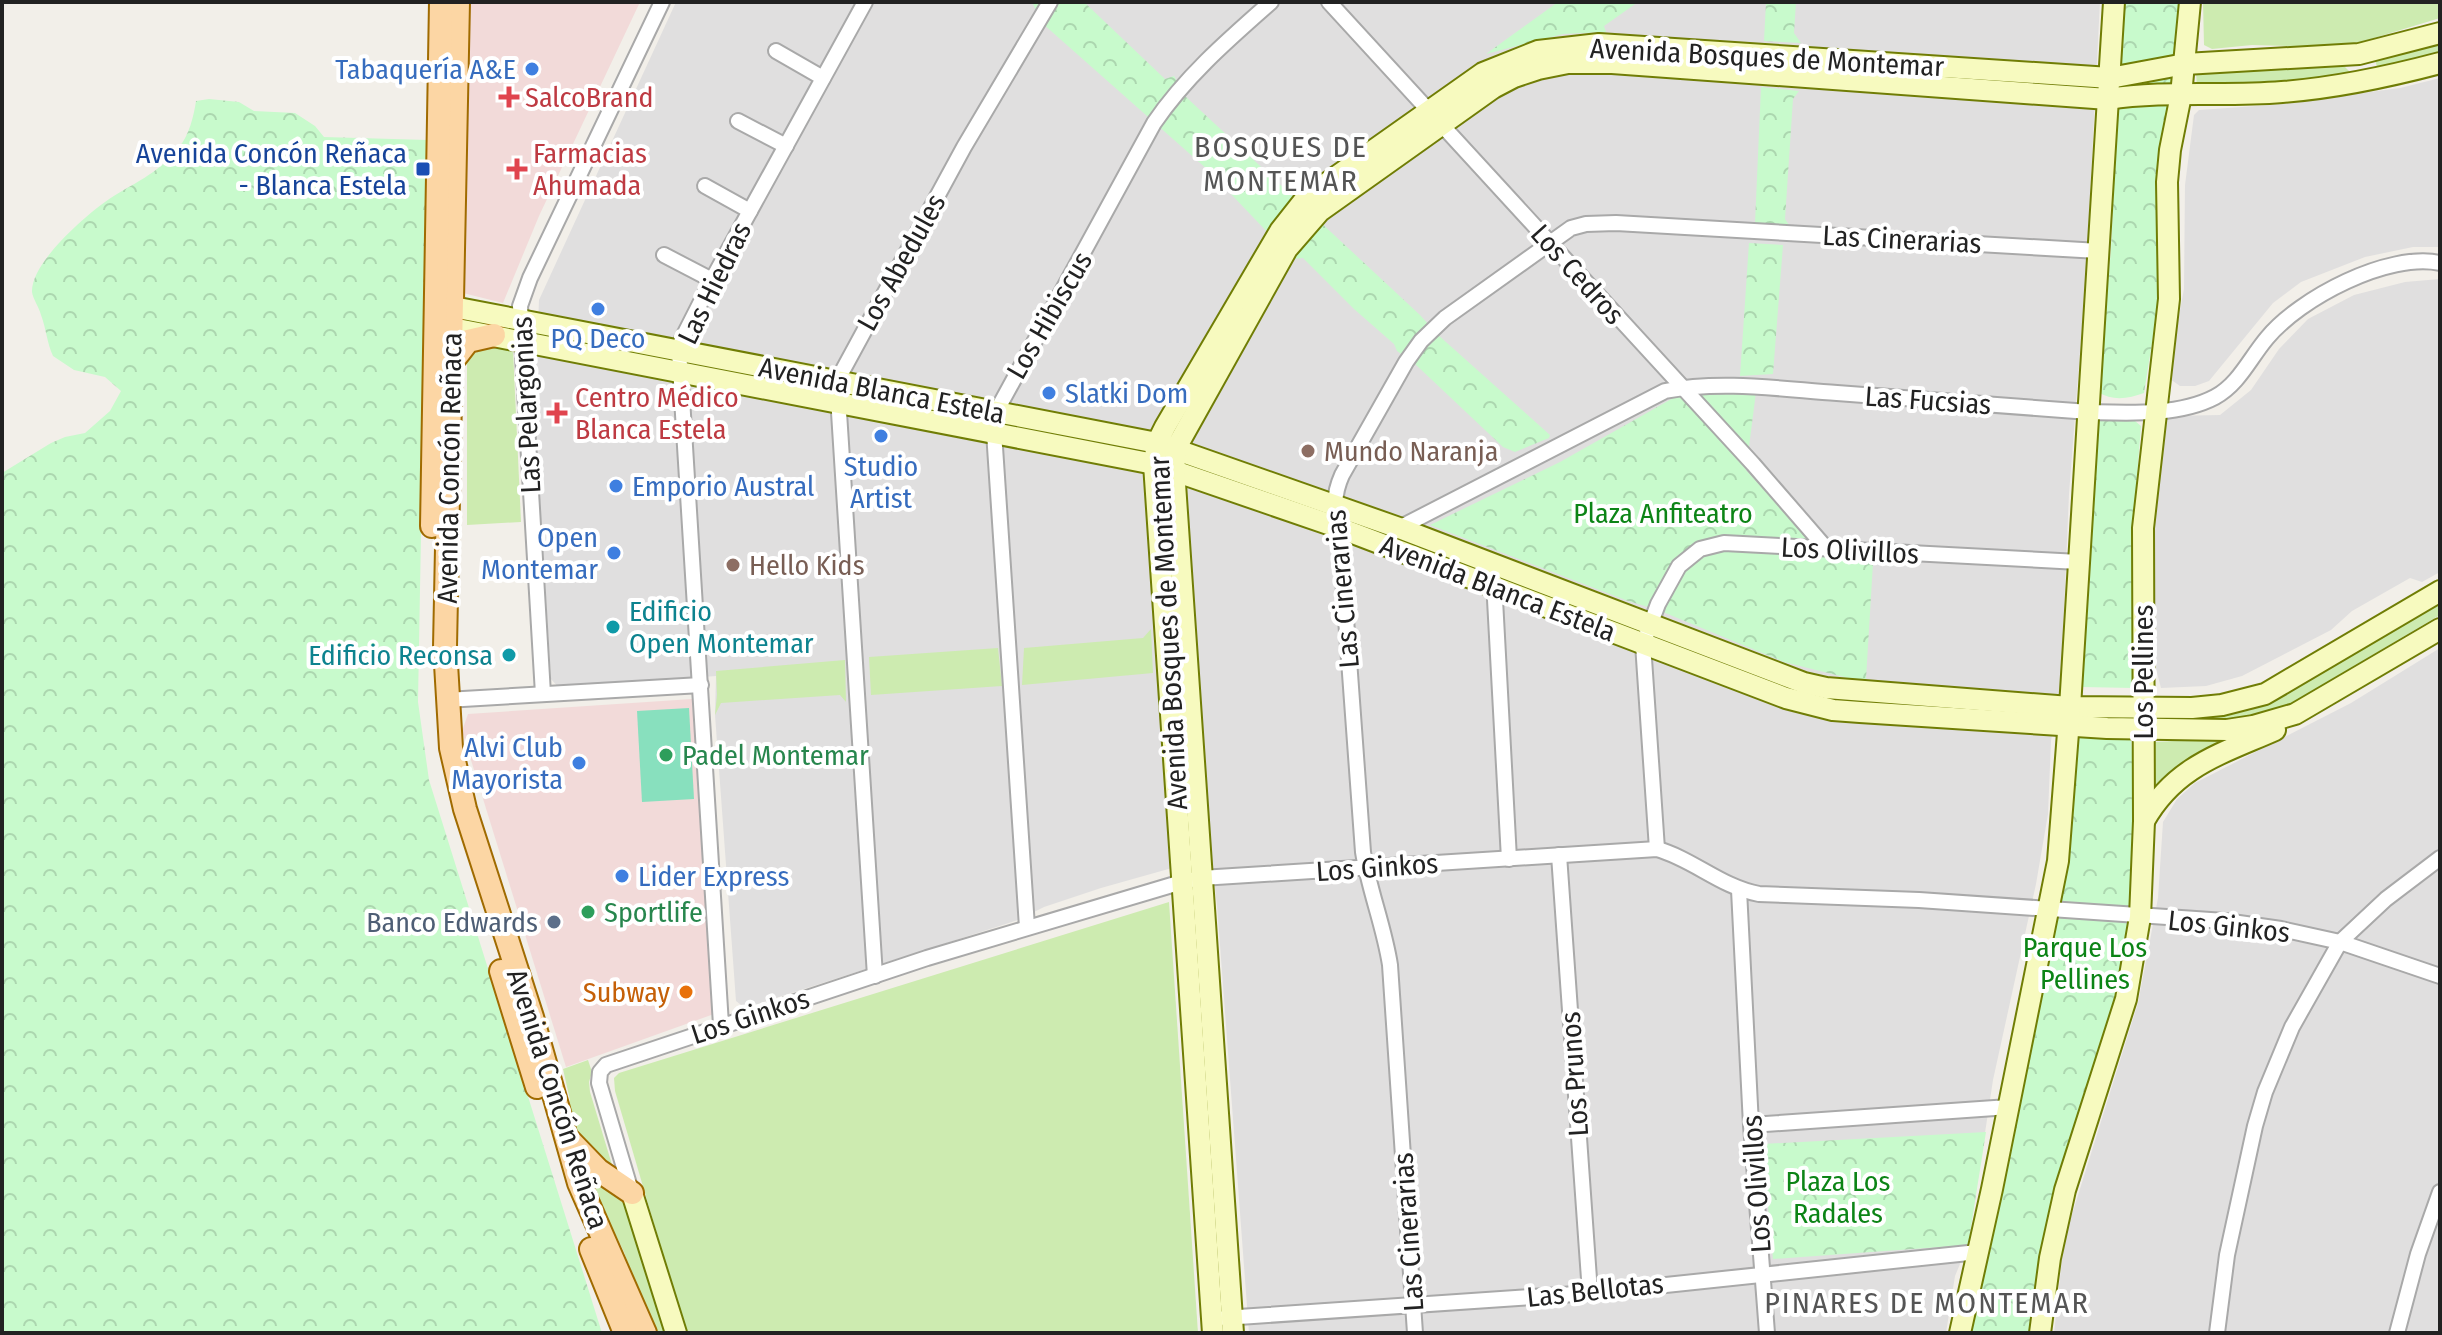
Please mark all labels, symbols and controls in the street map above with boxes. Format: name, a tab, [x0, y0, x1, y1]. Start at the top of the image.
street label: Avenida Bosques de Montemar	[1589, 32, 1945, 83]
place label: Tabaquería A&E	[335, 53, 516, 86]
marker: Tabaquería A&E	[523, 60, 541, 78]
place label: SalcoBrand	[525, 81, 653, 114]
marker: SalcoBrand	[500, 88, 518, 106]
district label: BOSQUES DE MONTEMAR	[1194, 129, 1368, 199]
place label: Avenida Concón Reñaca - Blanca Estela	[136, 137, 407, 202]
place label: Farmacias Ahumada	[533, 137, 647, 202]
marker: Avenida Concón Reñaca - Blanca Estela	[414, 160, 432, 178]
marker: Farmacias Ahumada	[508, 160, 526, 178]
street label: Los Abedules	[850, 188, 953, 336]
street label: Las Hiedras	[671, 217, 758, 350]
street label: Los Cedros	[1524, 218, 1631, 331]
street label: Las Cinerarias	[1822, 219, 1982, 260]
street label: Los Hibiscus	[1000, 246, 1099, 385]
marker: PQ Deco	[589, 300, 607, 318]
street label: Las Pelargonias	[505, 316, 548, 494]
place label: PQ Deco	[550, 322, 646, 355]
street label: Avenida Concón Reñaca	[431, 332, 468, 604]
street label: Avenida Blanca Estela	[756, 350, 1008, 430]
place label: Slatki Dom	[1065, 377, 1188, 410]
street label: Las Fucsias	[1864, 380, 1992, 421]
place label: Centro Médico Blanca Estela	[575, 381, 739, 446]
marker: Slatki Dom	[1040, 384, 1058, 402]
marker: Centro Médico Blanca Estela	[546, 402, 568, 424]
marker: Studio Artist	[872, 427, 890, 445]
place label: Mundo Naranja	[1324, 435, 1499, 468]
marker: Mundo Naranja	[1299, 442, 1317, 460]
place label: Studio Artist	[844, 450, 918, 515]
street label: Avenida Bosques de Montemar	[1143, 455, 1194, 811]
place label: Emporio Austral	[632, 470, 814, 503]
marker: Emporio Austral	[607, 477, 625, 495]
park label: Plaza Anfiteatro	[1573, 497, 1753, 530]
street label: Las Cinerarias	[1319, 508, 1366, 670]
place label: Open Montemar	[481, 521, 598, 586]
street label: Avenida Blanca Estela	[1375, 528, 1620, 649]
street label: Los Olivillos	[1780, 530, 1920, 571]
marker: Open Montemar	[605, 544, 623, 562]
place label: Hello Kids	[749, 549, 865, 582]
marker: Hello Kids	[724, 556, 742, 574]
place label: Edificio Open Montemar	[629, 595, 814, 660]
street label: Los Pellines	[2127, 604, 2160, 740]
marker: Edificio Open Montemar	[604, 618, 622, 636]
place label: Edificio Reconsa	[308, 639, 493, 672]
marker: Edificio Reconsa	[500, 646, 518, 664]
place label: Alvi Club Mayorista	[451, 731, 563, 796]
place label: Padel Montemar	[682, 739, 869, 772]
marker: Padel Montemar	[657, 746, 675, 764]
marker: Alvi Club Mayorista	[570, 754, 588, 772]
street label: Los Ginkos	[1315, 847, 1439, 888]
place label: Lider Express	[638, 860, 789, 893]
marker: Lider Express	[613, 867, 631, 885]
place label: Sportlife	[604, 896, 703, 929]
marker: Sportlife	[579, 903, 597, 921]
street label: Los Ginkos	[2166, 904, 2292, 949]
place label: Banco Edwards	[366, 906, 538, 939]
marker: Banco Edwards	[545, 913, 563, 931]
park label: Parque Los Pellines	[2023, 931, 2147, 996]
street label: Avenida Concón Reñaca	[500, 965, 615, 1233]
place label: Subway	[583, 976, 671, 1009]
street label: Los Ginkos	[687, 982, 813, 1051]
marker: Subway	[677, 983, 695, 1001]
street label: Los Prunos	[1554, 1010, 1595, 1137]
street label: Los Olivillos	[1735, 1114, 1778, 1254]
street label: Las Cinerarias	[1386, 1151, 1431, 1312]
park label: Plaza Los Radales	[1786, 1165, 1890, 1230]
street label: Las Bellotas	[1525, 1267, 1665, 1314]
district label: PINARES DE MONTEMAR	[1764, 1285, 2090, 1321]

